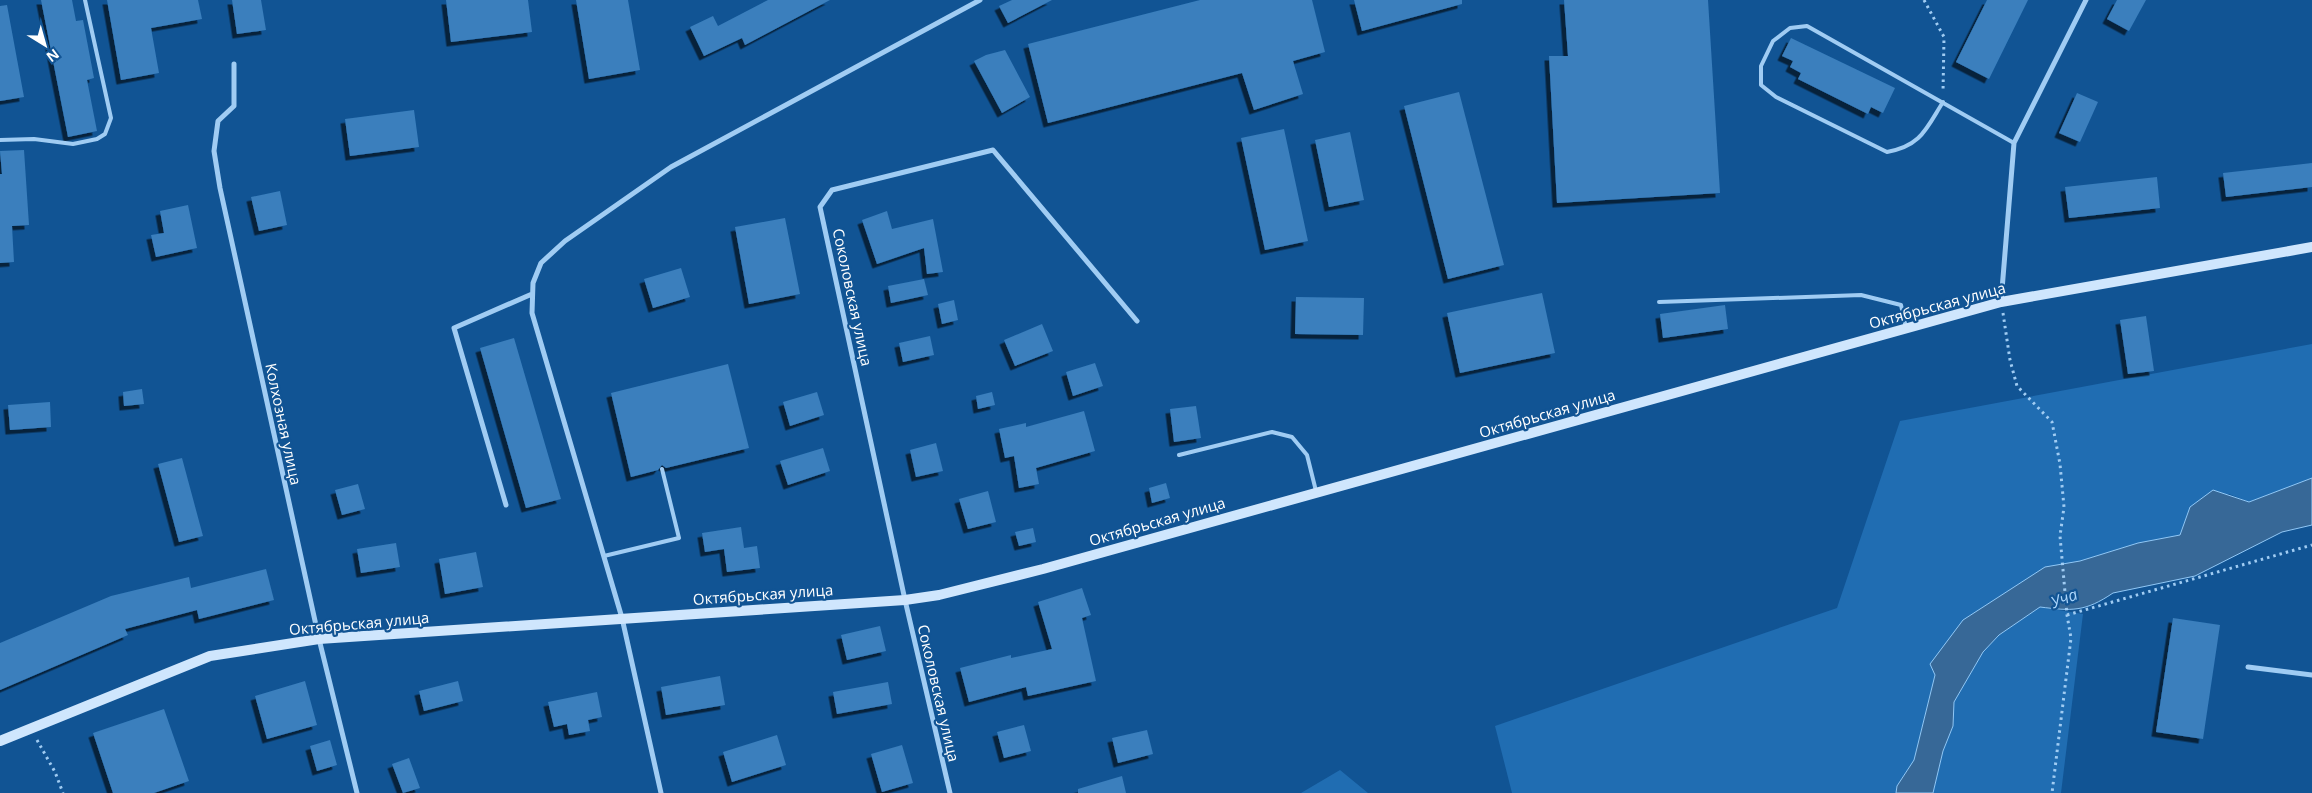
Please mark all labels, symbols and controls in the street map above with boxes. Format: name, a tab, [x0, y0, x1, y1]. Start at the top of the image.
north arrow	[20, 20, 70, 70]
text: N	[43, 45, 63, 67]
street label: Соколовская улица	[829, 226, 877, 368]
street label: Октябрьская улица	[1867, 277, 2007, 333]
street label: Колхозная улица	[261, 361, 307, 487]
street label: Октябрьская улица	[1477, 384, 1617, 442]
street label: Октябрьская улица	[1087, 492, 1227, 550]
street label: Октябрьская улица	[692, 579, 834, 609]
water label: Уча	[2046, 583, 2081, 613]
street label: Октябрьская улица	[288, 607, 430, 639]
street label: Соколовская улица	[913, 622, 965, 764]

